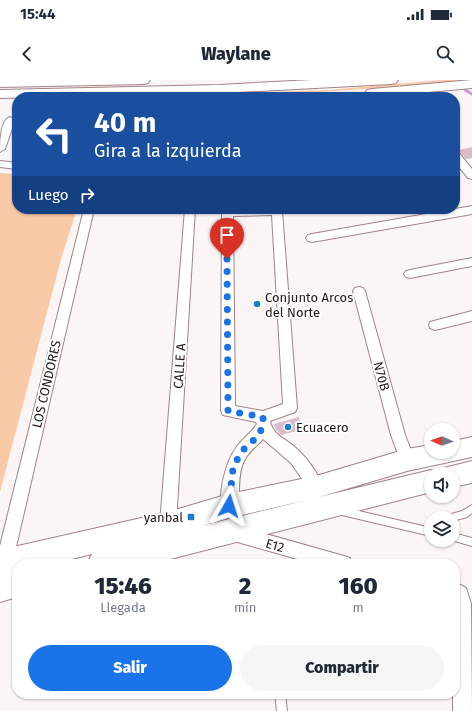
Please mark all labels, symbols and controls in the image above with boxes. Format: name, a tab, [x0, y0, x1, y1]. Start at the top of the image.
text: 15:44	[20, 5, 55, 23]
icon: back	[16, 43, 38, 65]
text: Waylane	[201, 43, 271, 65]
icon: search	[434, 43, 456, 65]
text: 40 m	[94, 106, 157, 139]
icon: left	[28, 108, 80, 160]
text: Gira a la izquierda	[94, 140, 242, 162]
icon: right	[76, 184, 98, 206]
text: Luego	[28, 186, 68, 204]
pin	[210, 218, 244, 259]
icon: arrive	[216, 224, 238, 246]
place label: Conjunto Arcos del Norte	[265, 290, 353, 320]
marker: Conjunto Arcos del Norte	[252, 299, 262, 309]
street label: LOS CONDORES	[29, 339, 64, 429]
street label: CALLE A	[170, 342, 189, 389]
street label: N70B	[370, 360, 393, 392]
place label: Ecuacero	[296, 420, 349, 435]
marker: Ecuacero	[283, 422, 293, 432]
north arrow	[424, 423, 460, 459]
map controls	[424, 423, 460, 547]
button: sound	[424, 467, 460, 503]
position arrow	[208, 485, 250, 527]
place label: yanbal	[144, 510, 183, 525]
button: layers	[424, 511, 460, 547]
marker: yanbal	[186, 512, 196, 522]
street label: E12	[264, 536, 286, 555]
text: 15:46	[94, 572, 152, 600]
text: 2	[239, 572, 251, 600]
text: 160	[338, 572, 378, 600]
text: Llegada	[100, 600, 146, 615]
text: min	[234, 600, 256, 615]
text: m	[353, 600, 364, 615]
button: Salir	[28, 645, 232, 691]
button: Compartir	[240, 645, 444, 691]

